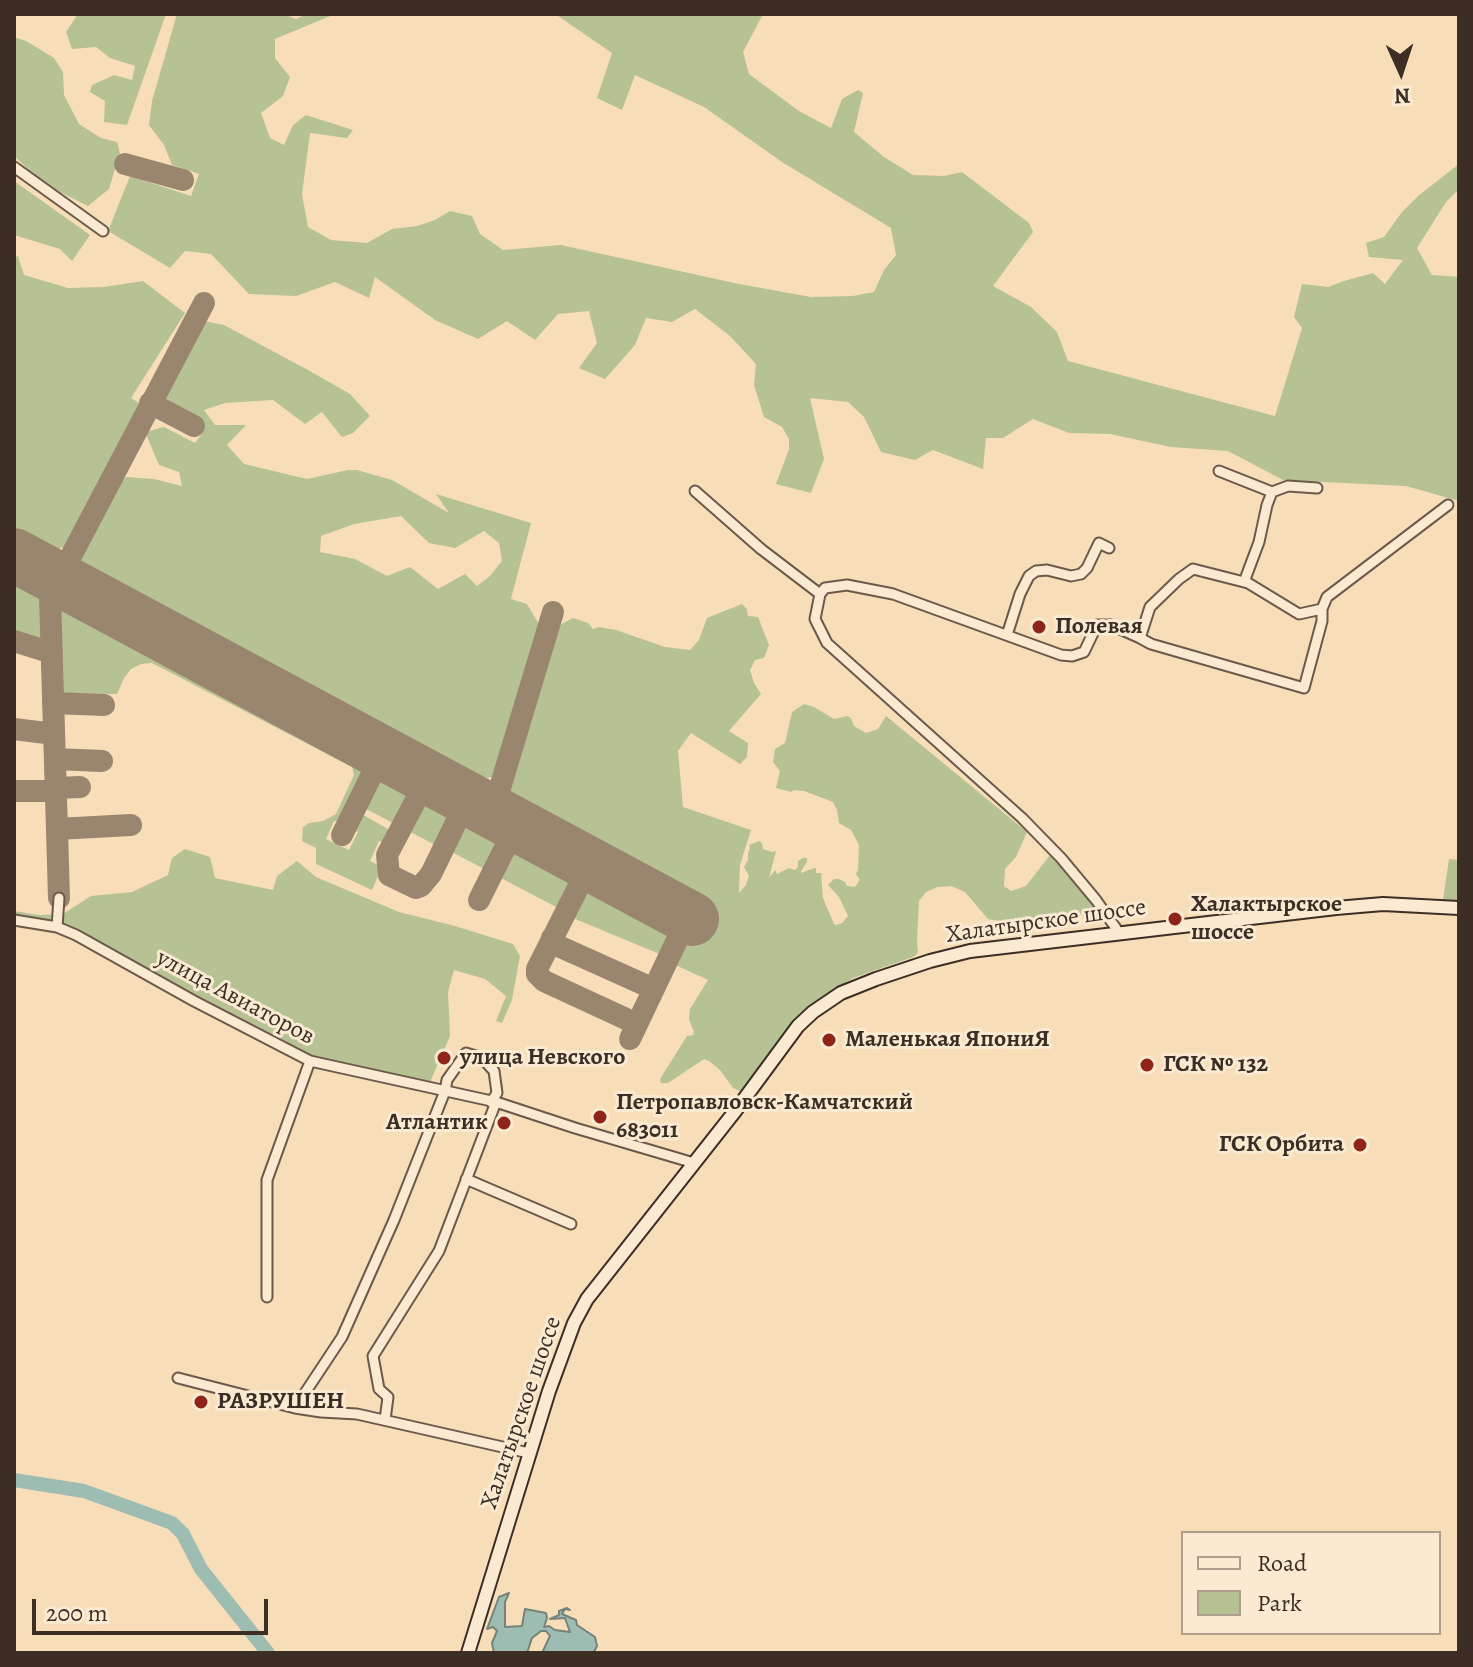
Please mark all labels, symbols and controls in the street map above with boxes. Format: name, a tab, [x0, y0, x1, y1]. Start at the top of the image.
north arrow	[1361, 32, 1441, 112]
text: N	[1393, 81, 1411, 111]
place label: Полевая	[1055, 613, 1143, 641]
marker: Полевая	[1030, 618, 1048, 636]
place label: Халактырское шоссе	[1191, 891, 1342, 947]
street label: Халатырское шоссе	[944, 894, 1148, 950]
marker: Халактырское шоссе	[1166, 910, 1184, 928]
street label: улица Авиаторов	[151, 944, 319, 1052]
place label: Маленькая ЯпониЯ	[845, 1026, 1050, 1054]
marker: Маленькая ЯпониЯ	[820, 1031, 838, 1049]
place label: улица Невского	[460, 1044, 625, 1072]
marker: улица Невского	[435, 1049, 453, 1067]
place label: ГСК № 132	[1163, 1051, 1268, 1079]
marker: ГСК № 132	[1138, 1056, 1156, 1074]
place label: Петропавловск-Камчатский 683011	[616, 1089, 913, 1145]
marker: Петропавловск-Камчатский 683011	[591, 1108, 609, 1126]
place label: Атлантик	[386, 1109, 488, 1137]
marker: Атлантик	[495, 1114, 513, 1132]
place label: ГСК Орбита	[1219, 1131, 1344, 1159]
marker: ГСК Орбита	[1351, 1136, 1369, 1154]
street label: Халатырское шоссе	[476, 1313, 568, 1513]
place label: РАЗРУШЕН	[217, 1388, 344, 1416]
marker: РАЗРУШЕН	[192, 1393, 210, 1411]
legend	[1181, 1531, 1441, 1635]
text: Road	[1257, 1547, 1307, 1579]
scale bar	[36, 1583, 272, 1633]
text: Park	[1257, 1587, 1302, 1619]
text: 200 m	[46, 1597, 108, 1629]

